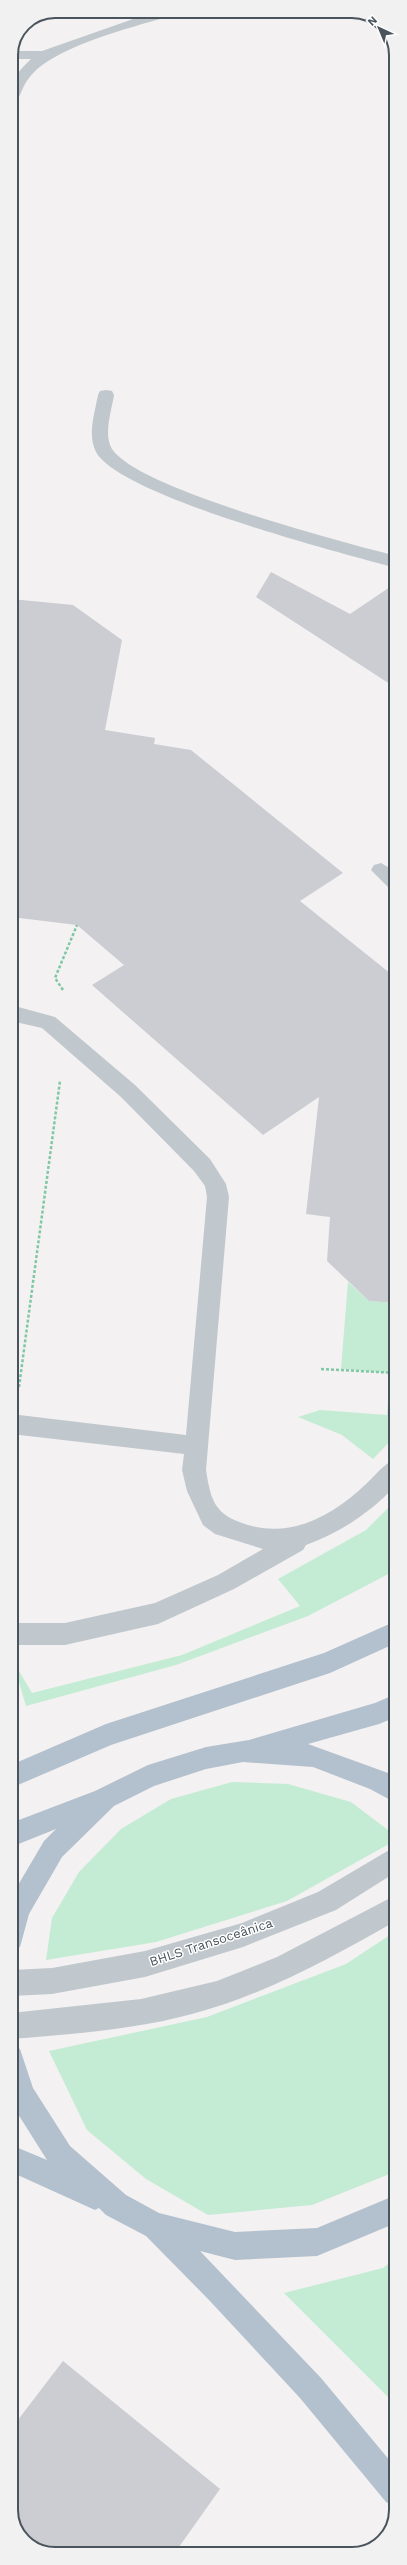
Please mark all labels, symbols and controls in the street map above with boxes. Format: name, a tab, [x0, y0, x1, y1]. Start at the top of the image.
north arrow	[359, 8, 399, 48]
text: N	[365, 14, 380, 29]
street label: BHLS Transoceânica	[148, 1915, 275, 1969]

